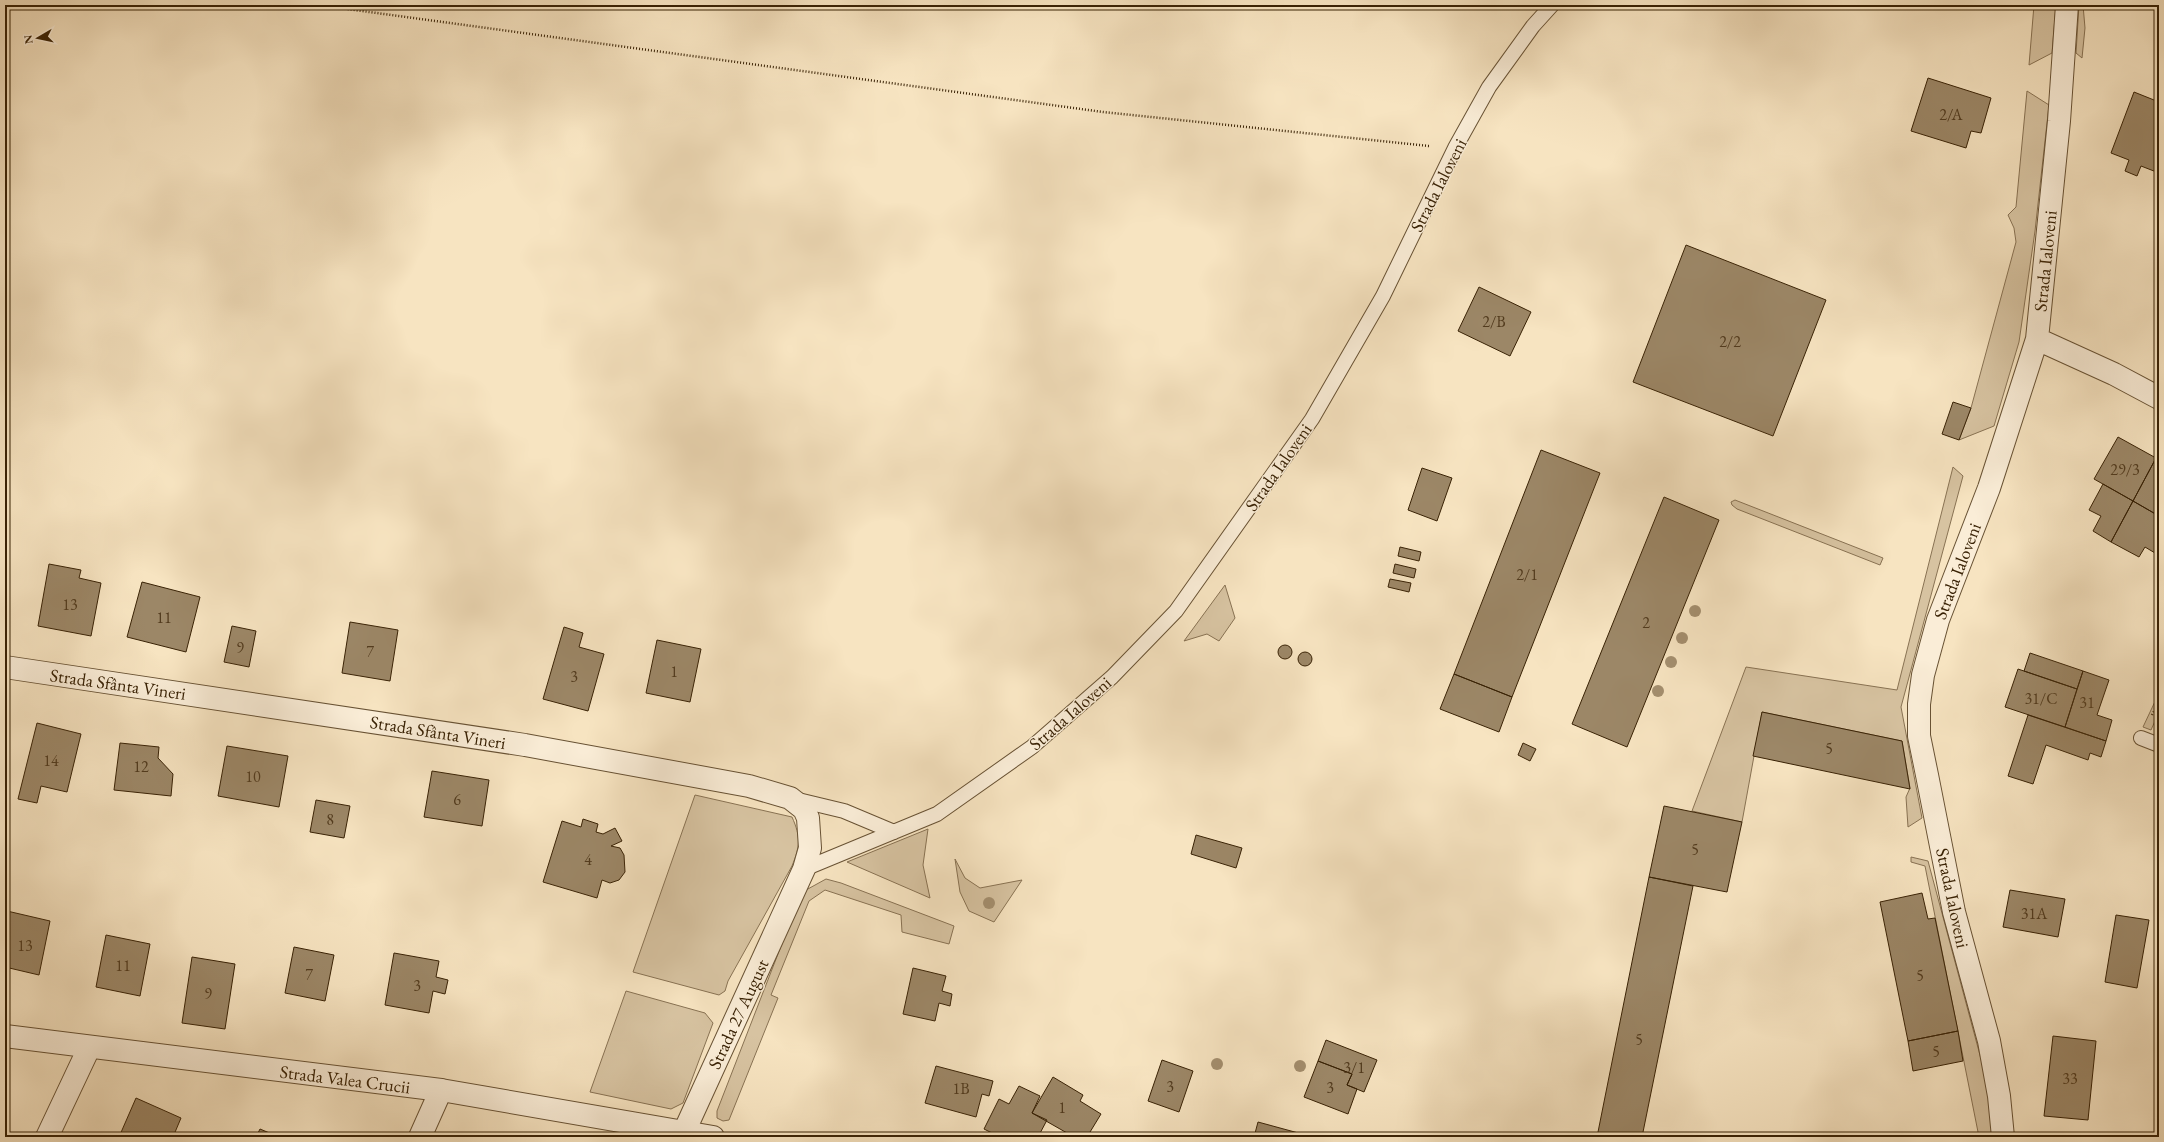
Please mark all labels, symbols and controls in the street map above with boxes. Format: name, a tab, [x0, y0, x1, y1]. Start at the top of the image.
north arrow	[18, 18, 58, 58]
text: N	[20, 34, 36, 45]
house number: 2/A	[1939, 104, 1964, 125]
street label: Strada Ialoveni	[1405, 134, 1472, 236]
street label: Strada Ialoveni	[2028, 209, 2062, 313]
house number: 2/B	[1482, 311, 1506, 332]
house number: 2/2	[1719, 331, 1741, 352]
street label: Strada Ialoveni	[1239, 418, 1317, 515]
house number: 29/3	[2110, 459, 2140, 480]
street label: Strada Ialoveni	[1928, 519, 1986, 623]
house number: 2/1	[1516, 564, 1538, 585]
house number: 13	[62, 594, 78, 615]
house number: 11	[156, 607, 172, 628]
house number: 2	[1642, 612, 1650, 633]
house number: 9	[236, 637, 244, 658]
house number: 7	[366, 641, 374, 662]
house number: 1	[670, 661, 678, 682]
street label: Strada Sfânta Vineri	[49, 663, 188, 705]
house number: 3	[570, 666, 578, 687]
street label: Strada Ialoveni	[1024, 671, 1116, 755]
house number: 31/C	[2024, 688, 2058, 709]
house number: 31	[2079, 692, 2095, 713]
street label: Strada Sfânta Vineri	[369, 710, 508, 754]
house number: 5	[1825, 738, 1833, 759]
house number: 14	[43, 750, 59, 771]
house number: 12	[133, 756, 149, 777]
house number: 10	[245, 766, 261, 787]
house number: 6	[453, 789, 461, 810]
house number: 8	[326, 809, 334, 830]
house number: 5	[1691, 839, 1699, 860]
street label: Strada Ialoveni	[1931, 846, 1975, 951]
house number: 4	[584, 849, 592, 870]
house number: 31A	[2021, 903, 2048, 924]
house number: 13	[17, 935, 33, 956]
house number: 11	[115, 955, 131, 976]
street label: Strada 27 August	[702, 955, 774, 1073]
house number: 7	[305, 964, 313, 985]
house number: 5	[1916, 965, 1924, 986]
house number: 3	[413, 975, 421, 996]
house number: 9	[204, 983, 212, 1004]
house number: 5	[1635, 1029, 1643, 1050]
house number: 5	[1932, 1041, 1940, 1062]
house number: 3/1	[1343, 1057, 1365, 1078]
street label: Strada Valea Crucii	[279, 1060, 412, 1098]
house number: 33	[2062, 1068, 2078, 1089]
house number: 3	[1166, 1076, 1174, 1097]
house number: 3	[1326, 1077, 1334, 1098]
house number: 1B	[952, 1078, 970, 1099]
house number: 1	[1058, 1097, 1066, 1118]

